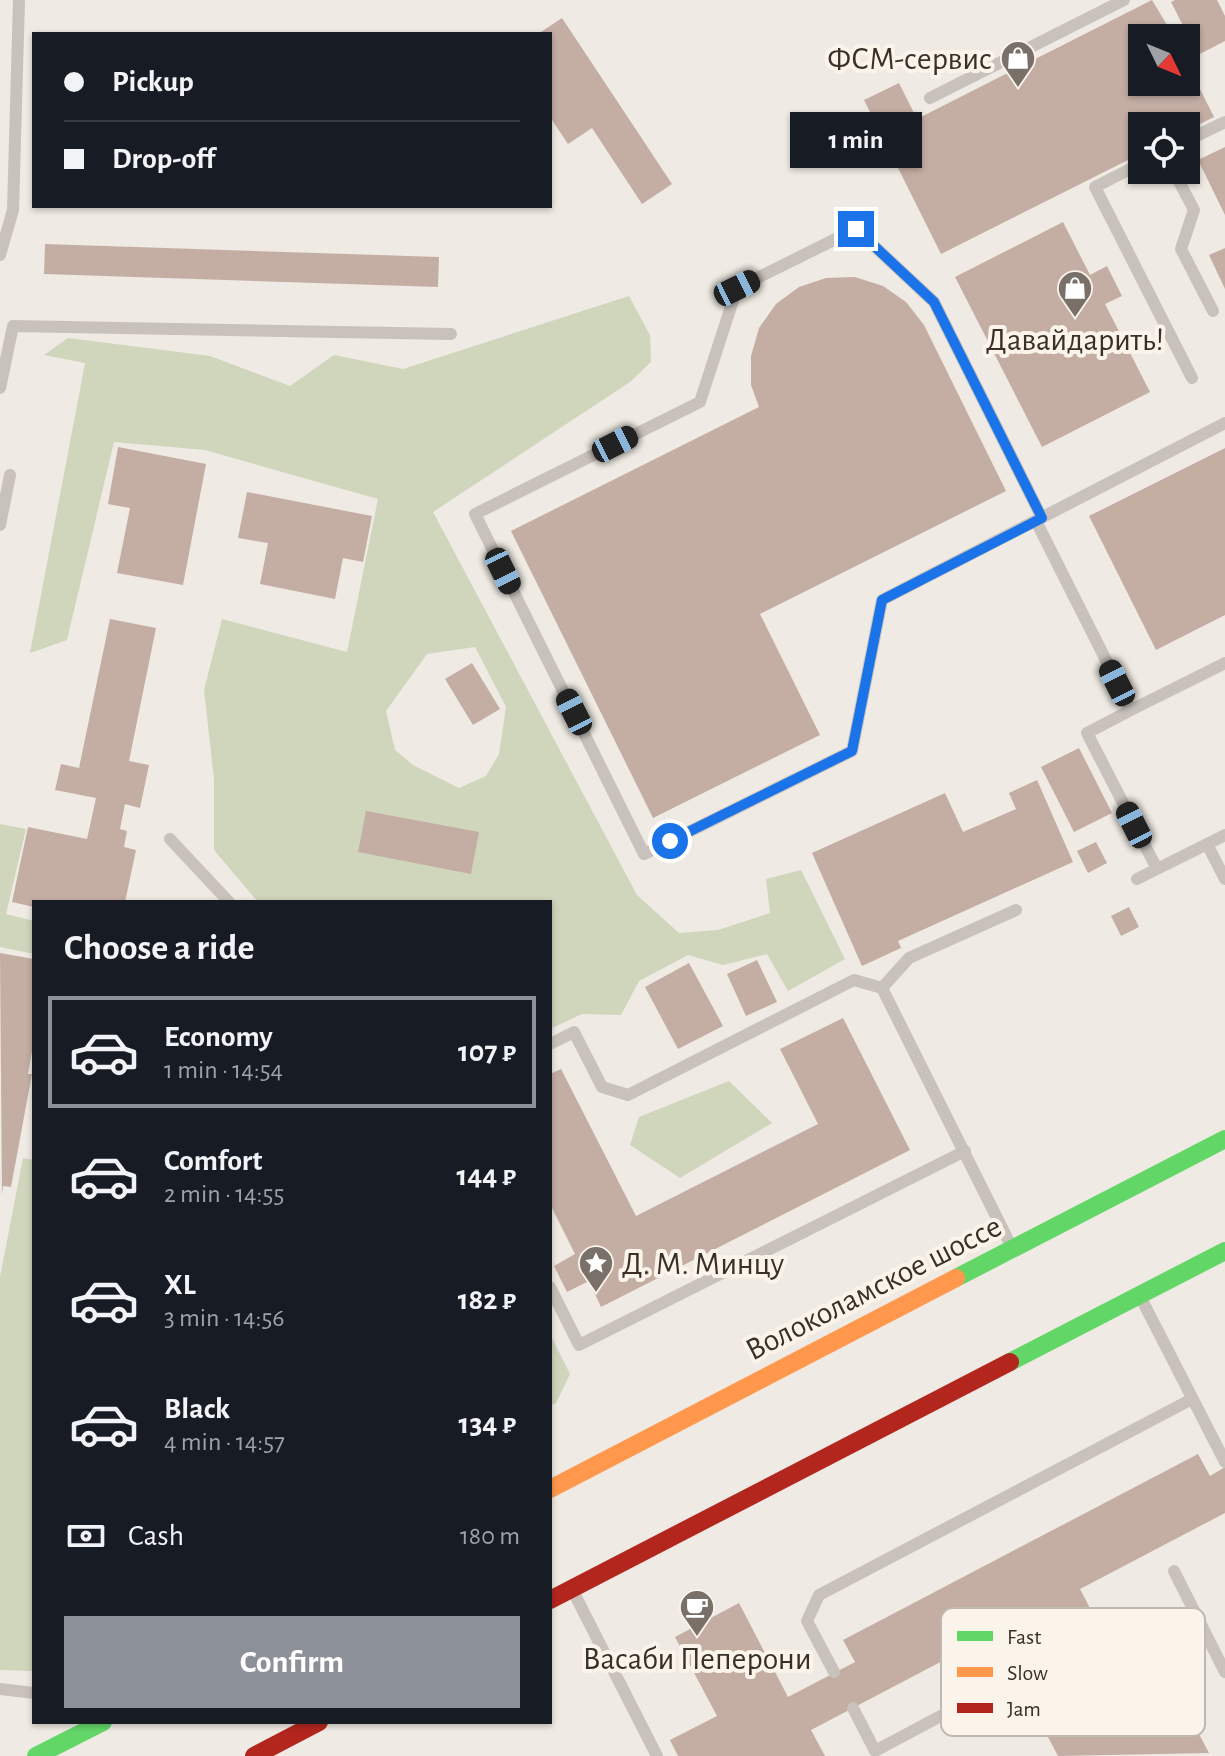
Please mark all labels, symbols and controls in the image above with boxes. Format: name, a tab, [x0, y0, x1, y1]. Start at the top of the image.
north arrow	[1128, 24, 1200, 96]
map controls	[1128, 24, 1200, 184]
shop icon: ФСМ-сервис	[999, 39, 1037, 89]
place label: ФСМ-сервис	[827, 43, 992, 75]
text: Pickup	[112, 67, 194, 97]
button: locate	[1128, 112, 1200, 184]
callout: 1 min	[790, 113, 922, 169]
text: 1 min	[829, 127, 883, 153]
text: Drop-off	[112, 144, 215, 174]
route end	[838, 211, 874, 247]
car	[710, 267, 764, 309]
shop icon: Давайдарить!	[1056, 269, 1094, 319]
place label: Давайдарить!	[986, 324, 1164, 356]
car	[588, 422, 642, 466]
car	[482, 544, 524, 598]
car	[1095, 656, 1139, 710]
car	[552, 685, 596, 739]
car	[1112, 798, 1156, 852]
route start	[652, 823, 688, 859]
text: Choose a ride	[64, 930, 254, 966]
icon: car	[68, 1016, 140, 1088]
text: Economy	[164, 1022, 273, 1052]
text: 107 ₽	[458, 1037, 516, 1067]
text: 1 min · 14:54	[164, 1057, 283, 1083]
icon: car	[68, 1140, 140, 1212]
text: Comfort	[164, 1146, 263, 1176]
text: 144 ₽	[456, 1161, 516, 1191]
text: 2 min · 14:55	[164, 1181, 284, 1207]
street label: Волоколамское шоссе	[740, 1210, 1006, 1366]
place icon: Д. М. Минцу	[577, 1244, 615, 1294]
place label: Д. М. Минцу	[622, 1248, 784, 1280]
icon: car	[68, 1264, 140, 1336]
text: XL	[164, 1270, 196, 1300]
text: 182 ₽	[458, 1285, 516, 1315]
text: 3 min · 14:56	[164, 1305, 285, 1331]
icon: car	[68, 1388, 140, 1460]
text: Black	[164, 1394, 230, 1424]
text: 134 ₽	[459, 1409, 516, 1439]
text: 4 min · 14:57	[164, 1429, 285, 1455]
icon: cash	[64, 1514, 108, 1558]
text: Cash	[128, 1521, 184, 1551]
text: 180 m	[460, 1523, 520, 1549]
cafe icon: Васаби Пеперони	[678, 1588, 716, 1638]
legend	[941, 1608, 1205, 1736]
button: Confirm	[64, 1616, 520, 1708]
text: Fast	[1007, 1626, 1041, 1648]
place label: Васаби Пеперони	[582, 1643, 812, 1675]
text: Slow	[1007, 1662, 1048, 1684]
text: Jam	[1007, 1698, 1041, 1720]

